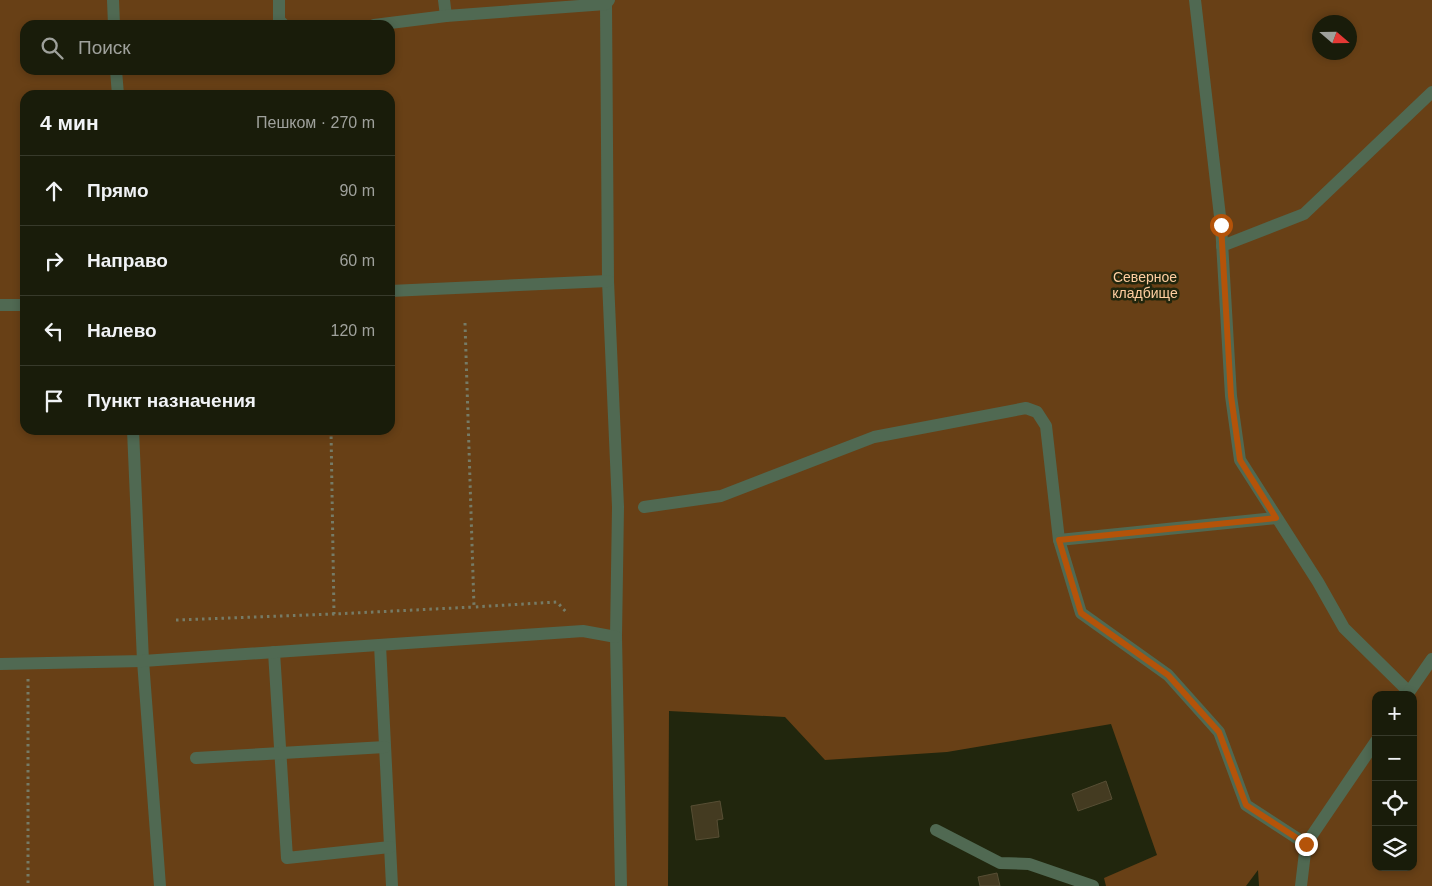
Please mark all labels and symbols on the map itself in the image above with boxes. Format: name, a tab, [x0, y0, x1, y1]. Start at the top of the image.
north arrow	[1312, 15, 1357, 60]
route start	[1210, 214, 1233, 237]
park label: Северное кладбище	[1112, 269, 1178, 301]
route end	[1295, 833, 1318, 856]

